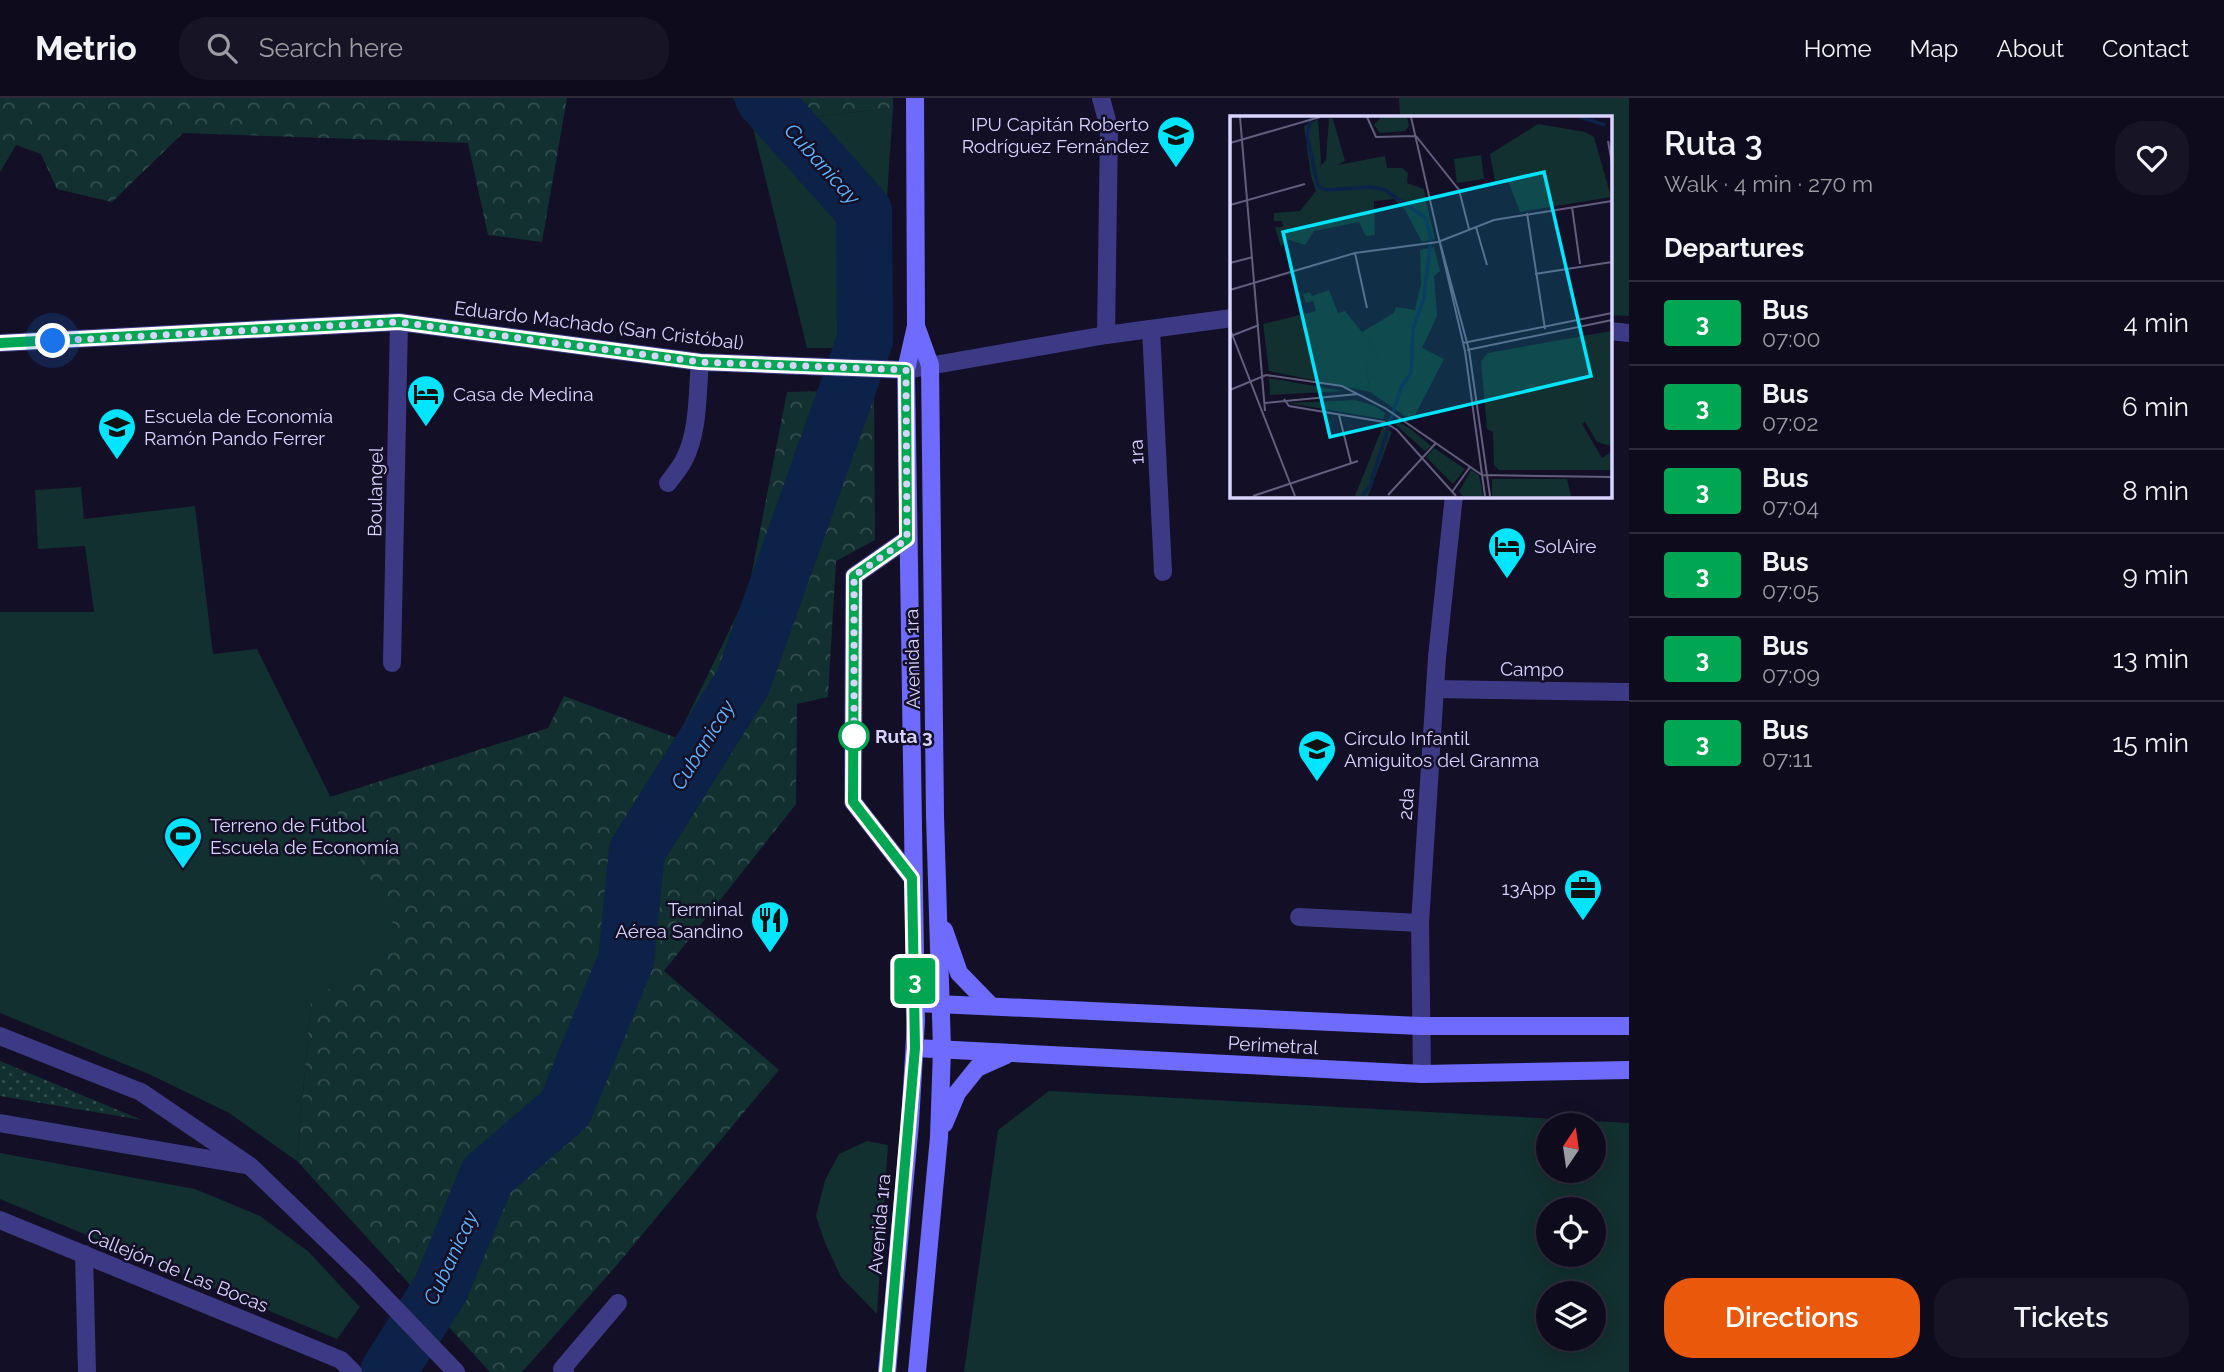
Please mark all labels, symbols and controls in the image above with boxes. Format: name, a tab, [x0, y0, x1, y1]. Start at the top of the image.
search box	[179, 17, 669, 80]
text: Metrio	[35, 29, 137, 68]
icon: search	[203, 29, 241, 67]
text: Search here	[259, 33, 403, 63]
text: Home	[1804, 34, 1872, 63]
text: Map	[1910, 34, 1958, 63]
text: About	[1996, 34, 2064, 63]
text: Contact	[2102, 34, 2189, 63]
place label: IPU Capitán Roberto Rodríguez Fernández	[962, 113, 1149, 157]
school or university icon: IPU Capitán Roberto Rodríguez Fernández	[1155, 114, 1197, 169]
inset map	[1230, 116, 1612, 497]
water label: Cubanicay	[779, 118, 866, 210]
button: heart	[2115, 121, 2189, 195]
text: Ruta 3	[1664, 124, 1763, 163]
text: Walk · 4 min · 270 m	[1664, 170, 1873, 197]
text: Departures	[1664, 233, 1804, 263]
text: Bus	[1762, 295, 1809, 325]
street label: Eduardo Machado (San Cristóbal)	[453, 296, 745, 354]
text: 3	[1696, 308, 1709, 337]
text: 4 min	[2123, 308, 2189, 338]
your location	[35, 323, 70, 358]
text: 07:00	[1762, 325, 1821, 352]
hotel icon: Casa de Medina	[405, 373, 447, 428]
text: Bus	[1762, 379, 1809, 409]
place label: Casa de Medina	[453, 383, 594, 405]
text: 3	[1696, 392, 1709, 421]
text: 6 min	[2122, 392, 2189, 422]
place label: Escuela de Economía Ramón Pando Ferrer	[144, 405, 333, 449]
school or university icon: Escuela de Economía Ramón Pando Ferrer	[96, 406, 138, 461]
text: 07:02	[1762, 409, 1819, 436]
street label: 1ra	[1124, 439, 1148, 465]
street label: Boulangel	[363, 446, 387, 537]
text: Bus	[1762, 463, 1809, 493]
text: 3	[1696, 476, 1709, 505]
text: 8 min	[2122, 476, 2189, 506]
text: 07:04	[1762, 493, 1819, 520]
hotel icon: SolAire	[1486, 525, 1528, 580]
place label: SolAire	[1534, 535, 1597, 557]
text: Bus	[1762, 547, 1809, 577]
text: 3	[1696, 560, 1709, 589]
text: 9 min	[2122, 560, 2189, 590]
text: 07:05	[1762, 577, 1819, 604]
street label: Avenida 1ra	[900, 609, 924, 709]
text: Bus	[1762, 631, 1809, 661]
text: 3	[1696, 644, 1709, 673]
text: 13 min	[2113, 644, 2189, 674]
street label: Campo	[1500, 657, 1564, 681]
text: 07:09	[1762, 661, 1820, 688]
water label: Cubanicay	[665, 695, 740, 794]
text: Bus	[1762, 715, 1809, 745]
marker: Ruta 3	[839, 721, 869, 751]
place label: Ruta 3	[875, 725, 933, 747]
place label: Círculo Infantil Amiguitos del Granma	[1344, 727, 1539, 771]
school or university icon: Círculo Infantil Amiguitos del Granma	[1296, 728, 1338, 783]
text: 3	[1696, 728, 1709, 757]
text: 15 min	[2112, 728, 2189, 758]
text: 07:11	[1762, 745, 1812, 772]
street label: 2da	[1394, 787, 1418, 821]
place label: Terreno de Fútbol Escuela de Economía	[210, 814, 399, 858]
sports icon: Terreno de Fútbol Escuela de Economía	[162, 815, 204, 870]
office icon: 13App	[1562, 867, 1604, 922]
place label: 13App	[1501, 877, 1556, 899]
place label: Terminal Aérea Sandino	[615, 898, 744, 942]
restaurant icon: Terminal Aérea Sandino	[749, 899, 791, 954]
line badge: 3	[892, 958, 938, 1004]
text: 3	[908, 966, 922, 995]
street label: Perimetral	[1227, 1032, 1320, 1058]
north arrow	[1536, 1113, 1606, 1183]
map controls	[1536, 1113, 1606, 1351]
street label: Avenida 1ra	[864, 1173, 894, 1275]
button: locate	[1536, 1197, 1606, 1267]
water label: Cubanicay	[418, 1206, 483, 1309]
street label: Callejón de Las Bocas	[84, 1224, 272, 1316]
button: Directions	[1664, 1278, 1920, 1358]
button: Tickets	[1934, 1278, 2189, 1358]
button: layers	[1536, 1281, 1606, 1351]

